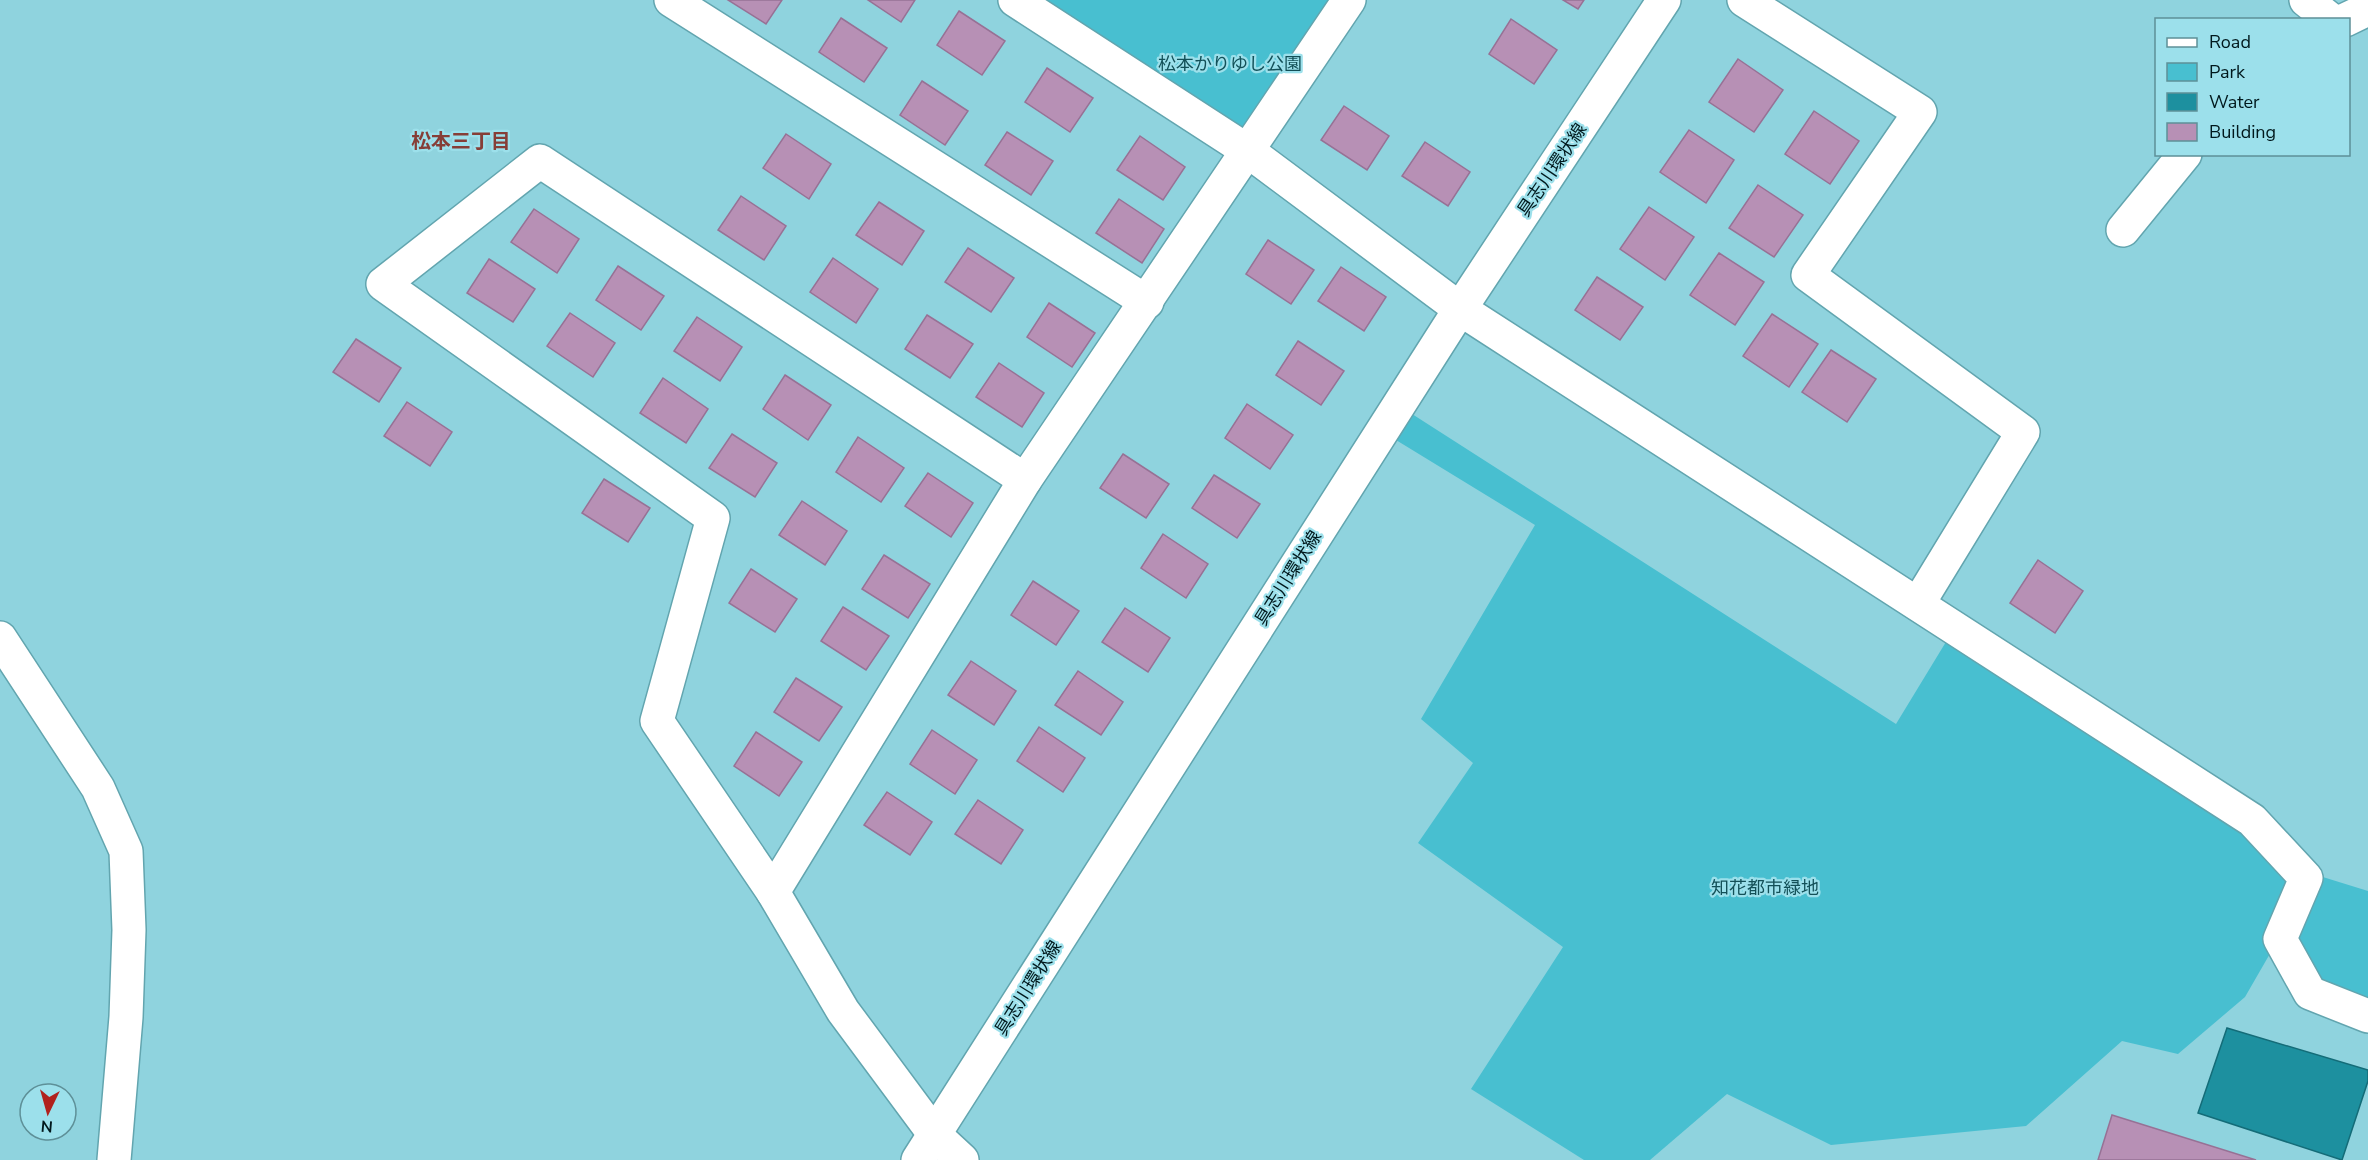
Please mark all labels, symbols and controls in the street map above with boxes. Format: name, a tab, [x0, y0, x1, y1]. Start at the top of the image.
legend	[2155, 18, 2350, 156]
text: Road	[2209, 30, 2251, 54]
park label: 松本かりゆし公園	[1158, 52, 1302, 76]
text: Park	[2209, 60, 2246, 84]
text: Water	[2209, 90, 2260, 114]
street label: 具志川環状線	[1512, 119, 1592, 221]
text: Building	[2209, 120, 2276, 144]
district label: 松本三丁目	[411, 128, 511, 155]
street label: 具志川環状線	[1249, 526, 1327, 630]
park label: 知花都市緑地	[1711, 876, 1819, 900]
street label: 具志川環状線	[989, 936, 1067, 1040]
north arrow	[18, 1082, 78, 1142]
text: N	[40, 1114, 54, 1137]

